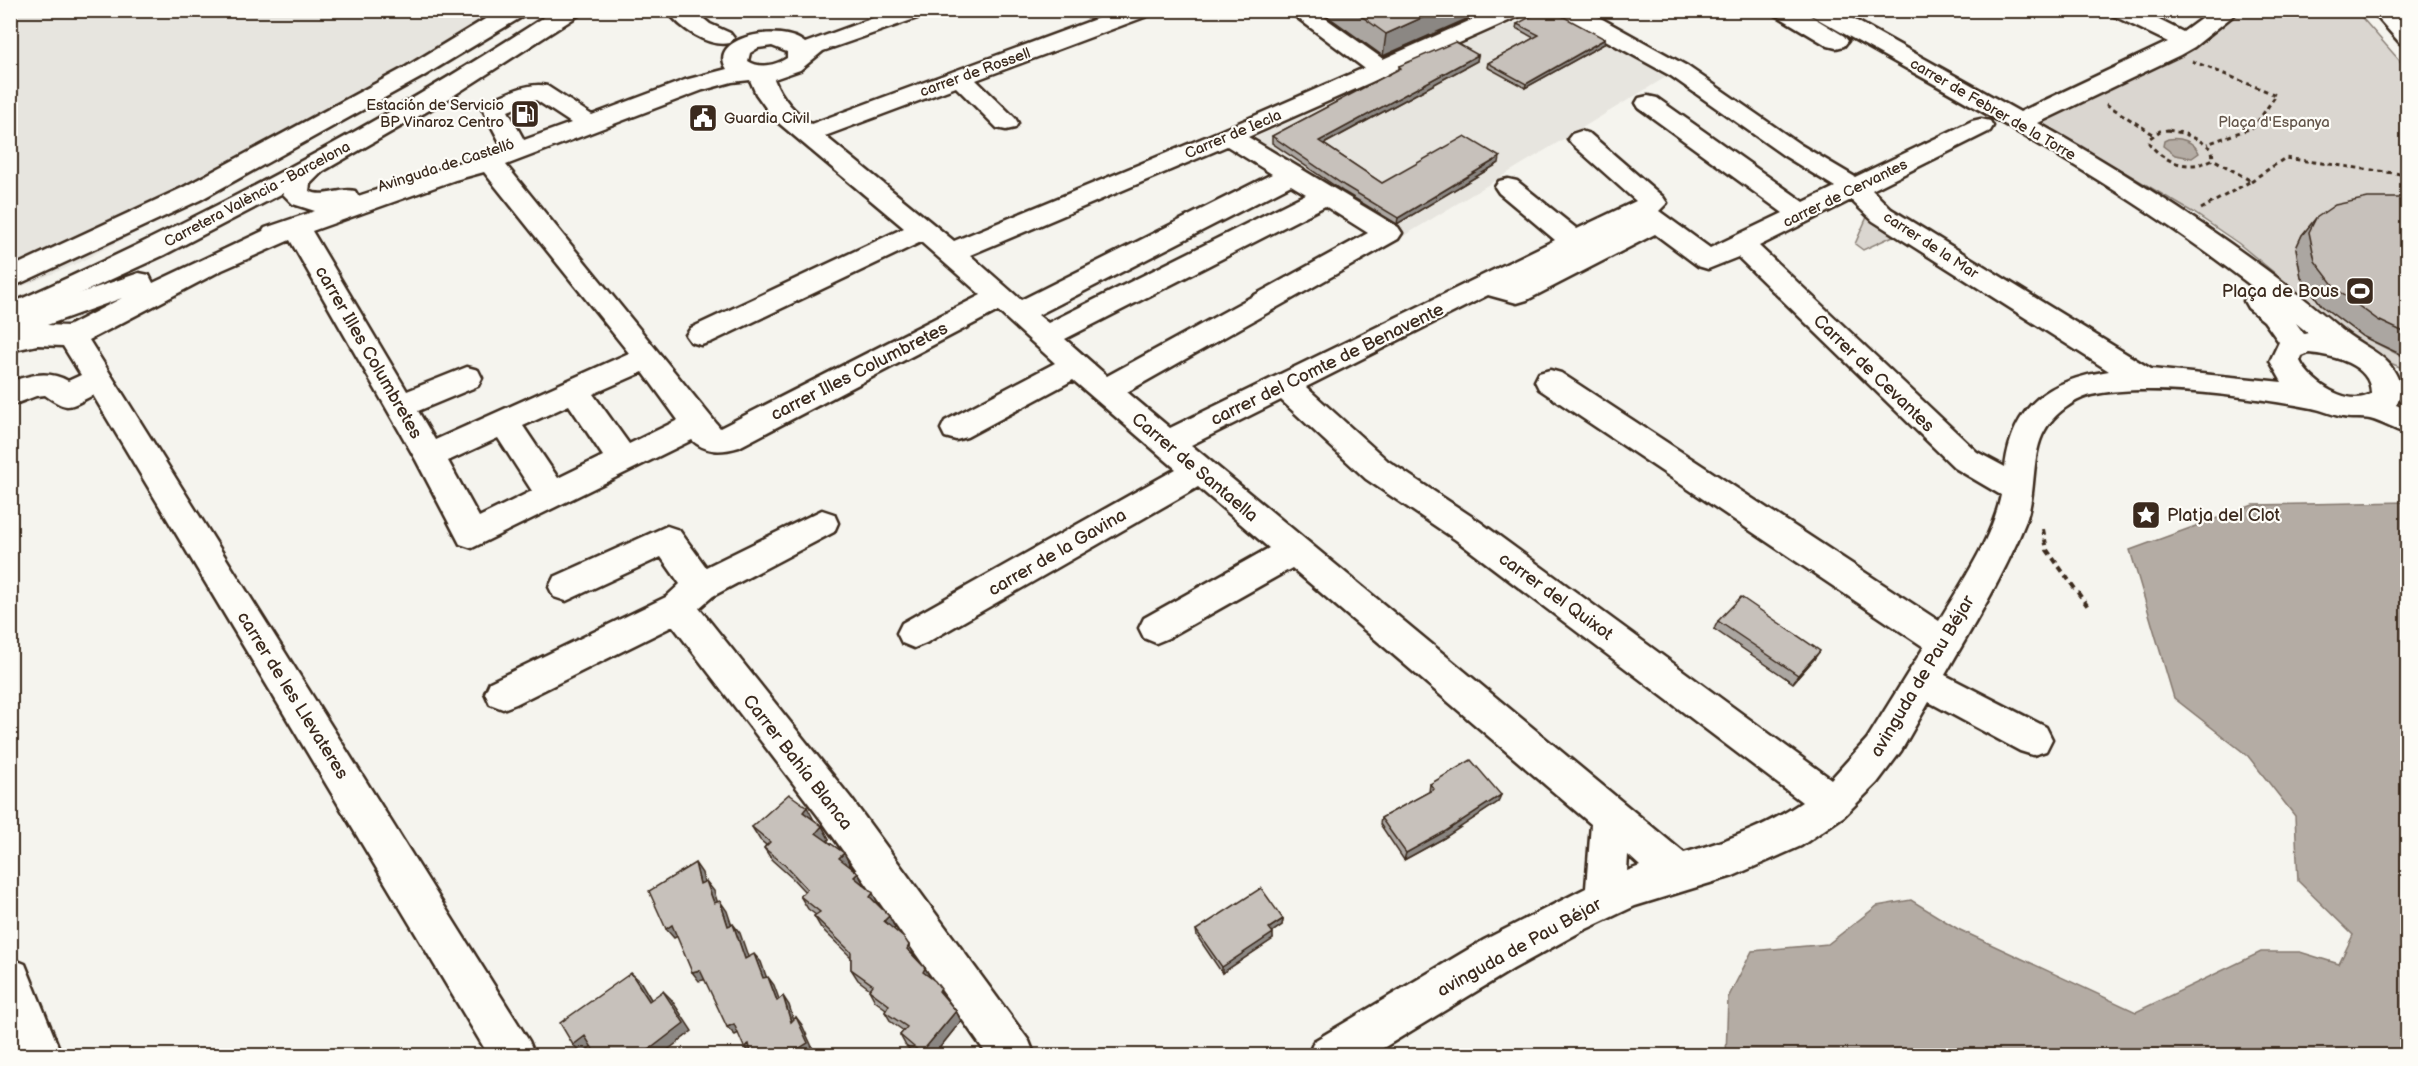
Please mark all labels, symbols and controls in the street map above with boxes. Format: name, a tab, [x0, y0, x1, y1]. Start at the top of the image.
street label: carrer de Rossell	[917, 44, 1033, 101]
street label: carrer de Febrer de la Torre	[1906, 54, 2079, 165]
place label: Estación de Servicio BP Vinaroz Centro	[366, 96, 504, 132]
fuel station icon: Estación de Servicio BP Vinaroz Centro	[509, 98, 541, 130]
public building icon: Guardia Civil	[687, 102, 719, 134]
street label: Carrer de Iecla	[1182, 106, 1284, 163]
place label: Guardia Civil	[724, 109, 810, 128]
park label: Plaça d'Espanya	[2218, 113, 2330, 132]
street label: Avinguda de Castelló	[376, 134, 517, 197]
street label: Carretera València - Barcelona	[161, 137, 354, 252]
street label: carrer de Cervantes	[1780, 155, 1911, 232]
street label: carrer de la Mar	[1880, 208, 1982, 284]
street label: carrer Illes Columbretes	[310, 262, 427, 442]
sports icon: Plaça de Bous	[2344, 275, 2376, 307]
place label: Plaça de Bous	[2222, 281, 2339, 302]
street label: carrer del Comte de Benavente	[1207, 299, 1448, 430]
street label: Carrer de Cevantes	[1809, 310, 1939, 437]
street label: carrer Illes Columbretes	[767, 318, 951, 425]
street label: Carrer de Santaella	[1127, 408, 1262, 526]
place icon: Platja del Clot	[2130, 499, 2162, 531]
street label: carrer de la Gavina	[984, 504, 1130, 601]
place label: Platja del Clot	[2167, 505, 2281, 526]
street label: carrer del Quixot	[1495, 548, 1617, 645]
street label: avinguda de Pau Béjar	[1866, 591, 1979, 761]
street label: carrer de les Llevateres	[232, 608, 353, 783]
street label: Carrer Bahía Blanca	[738, 691, 857, 834]
street label: avinguda de Pau Béjar	[1433, 893, 1606, 1001]

